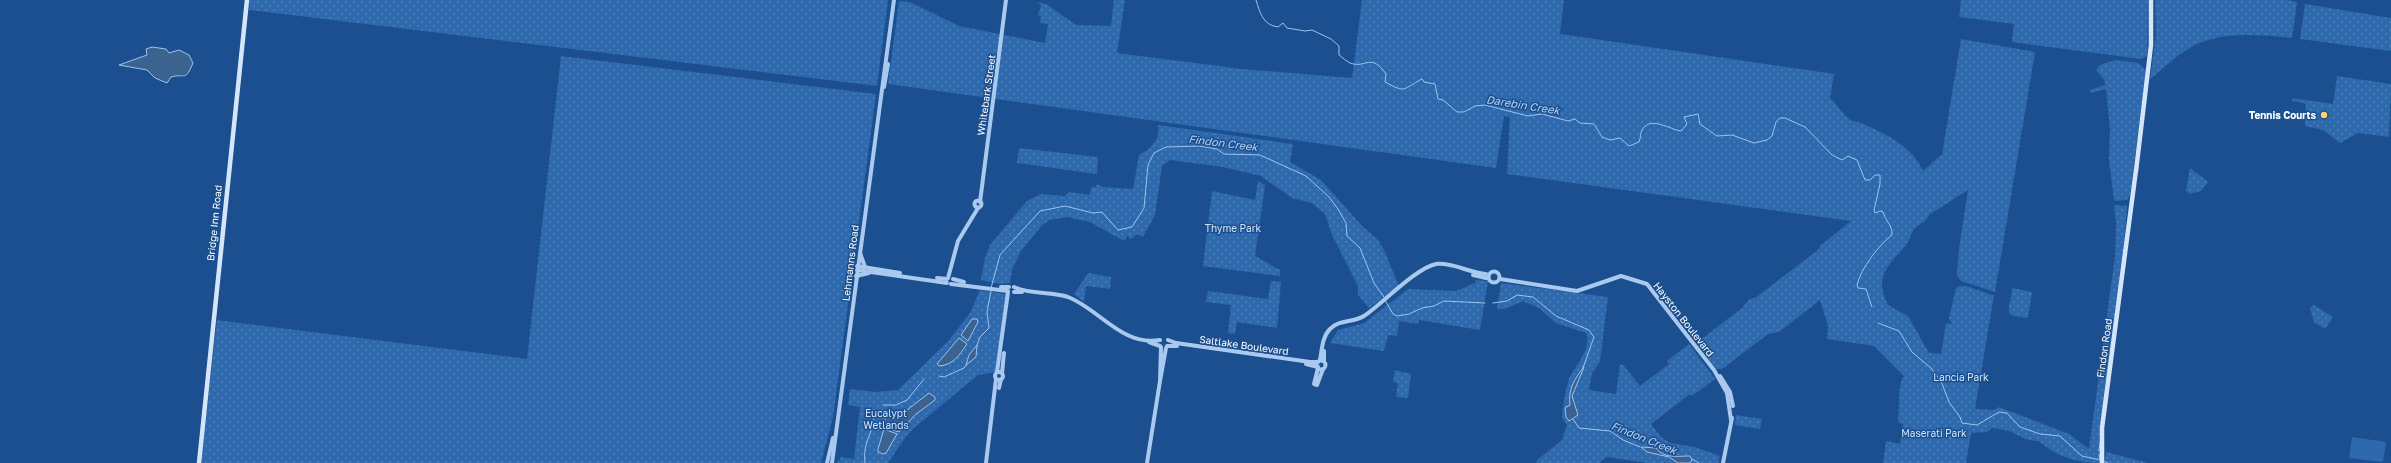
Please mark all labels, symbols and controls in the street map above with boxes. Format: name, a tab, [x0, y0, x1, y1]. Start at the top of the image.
street label: Whitebark Street	[974, 54, 998, 136]
water label: Darebin Creek	[1485, 92, 1563, 117]
place label: Tennis Courts	[2249, 109, 2316, 121]
marker: Tennis Courts	[2319, 110, 2329, 120]
water label: Findon Creek	[1188, 132, 1260, 153]
street label: Bridge Inn Road	[204, 184, 224, 262]
park label: Thyme Park	[1205, 222, 1262, 234]
street label: Lehmanns Road	[839, 224, 861, 302]
street label: Hayston Boulevard	[1651, 279, 1717, 359]
street label: Findon Road	[2094, 317, 2114, 379]
street label: Saltlake Boulevard	[1199, 333, 1289, 357]
park label: Lancia Park	[1933, 371, 1989, 383]
park label: Eucalypt Wetlands	[863, 407, 909, 431]
water label: Findon Creek	[1609, 418, 1681, 457]
park label: Maserati Park	[1901, 427, 1967, 439]

